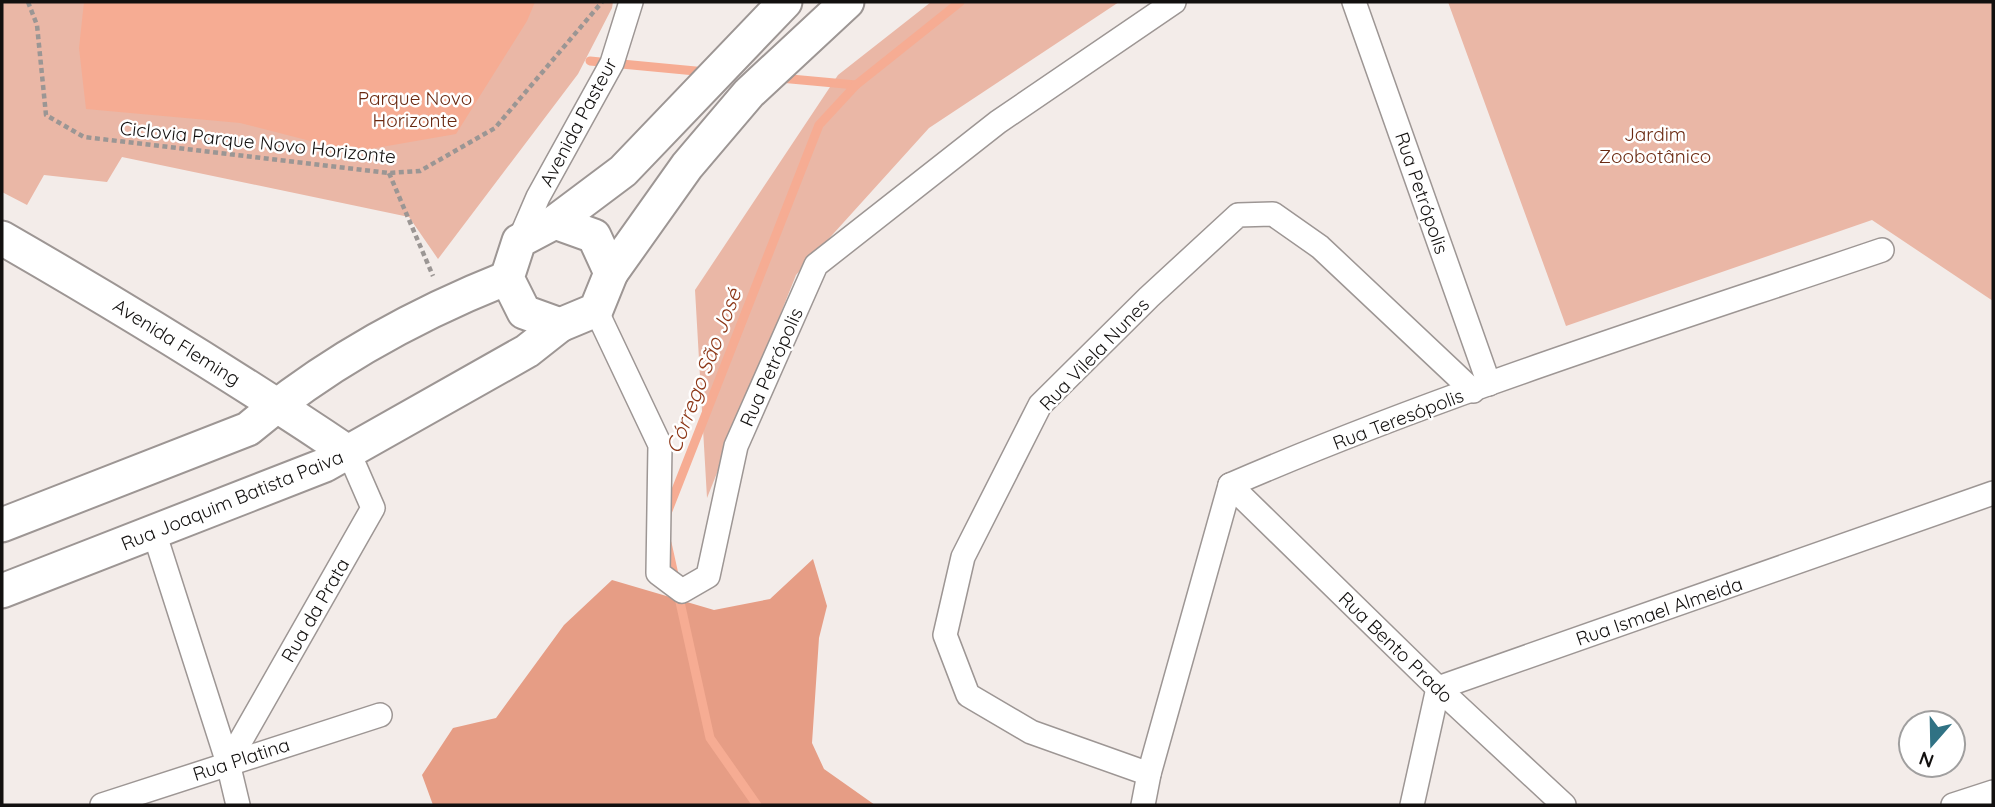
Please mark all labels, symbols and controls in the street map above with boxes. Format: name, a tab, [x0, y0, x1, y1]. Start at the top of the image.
street label: Avenida Pasteur	[534, 53, 622, 191]
park label: Parque Novo Horizonte	[358, 86, 472, 132]
street label: Ciclovia Parque Novo Horizonte	[119, 116, 397, 168]
park label: Jardim Zoobotânico	[1599, 122, 1711, 168]
street label: Rua Petrópolis	[1390, 129, 1454, 257]
water label: Córrego São José	[660, 284, 747, 457]
street label: Rua Vilela Nunes	[1034, 292, 1154, 416]
street label: Avenida Fleming	[109, 293, 245, 391]
street label: Rua Petrópolis	[734, 304, 808, 430]
street label: Rua Teresópolis	[1329, 383, 1467, 455]
street label: Rua Joaquim Batista Paiva	[117, 444, 347, 556]
street label: Rua da Prata	[276, 554, 354, 666]
street label: Rua Ismael Almeida	[1573, 571, 1745, 651]
street label: Rua Bento Prado	[1334, 586, 1458, 708]
north arrow	[1897, 709, 1967, 779]
street label: Rua Platina	[190, 732, 292, 786]
text: N	[1916, 746, 1937, 774]

